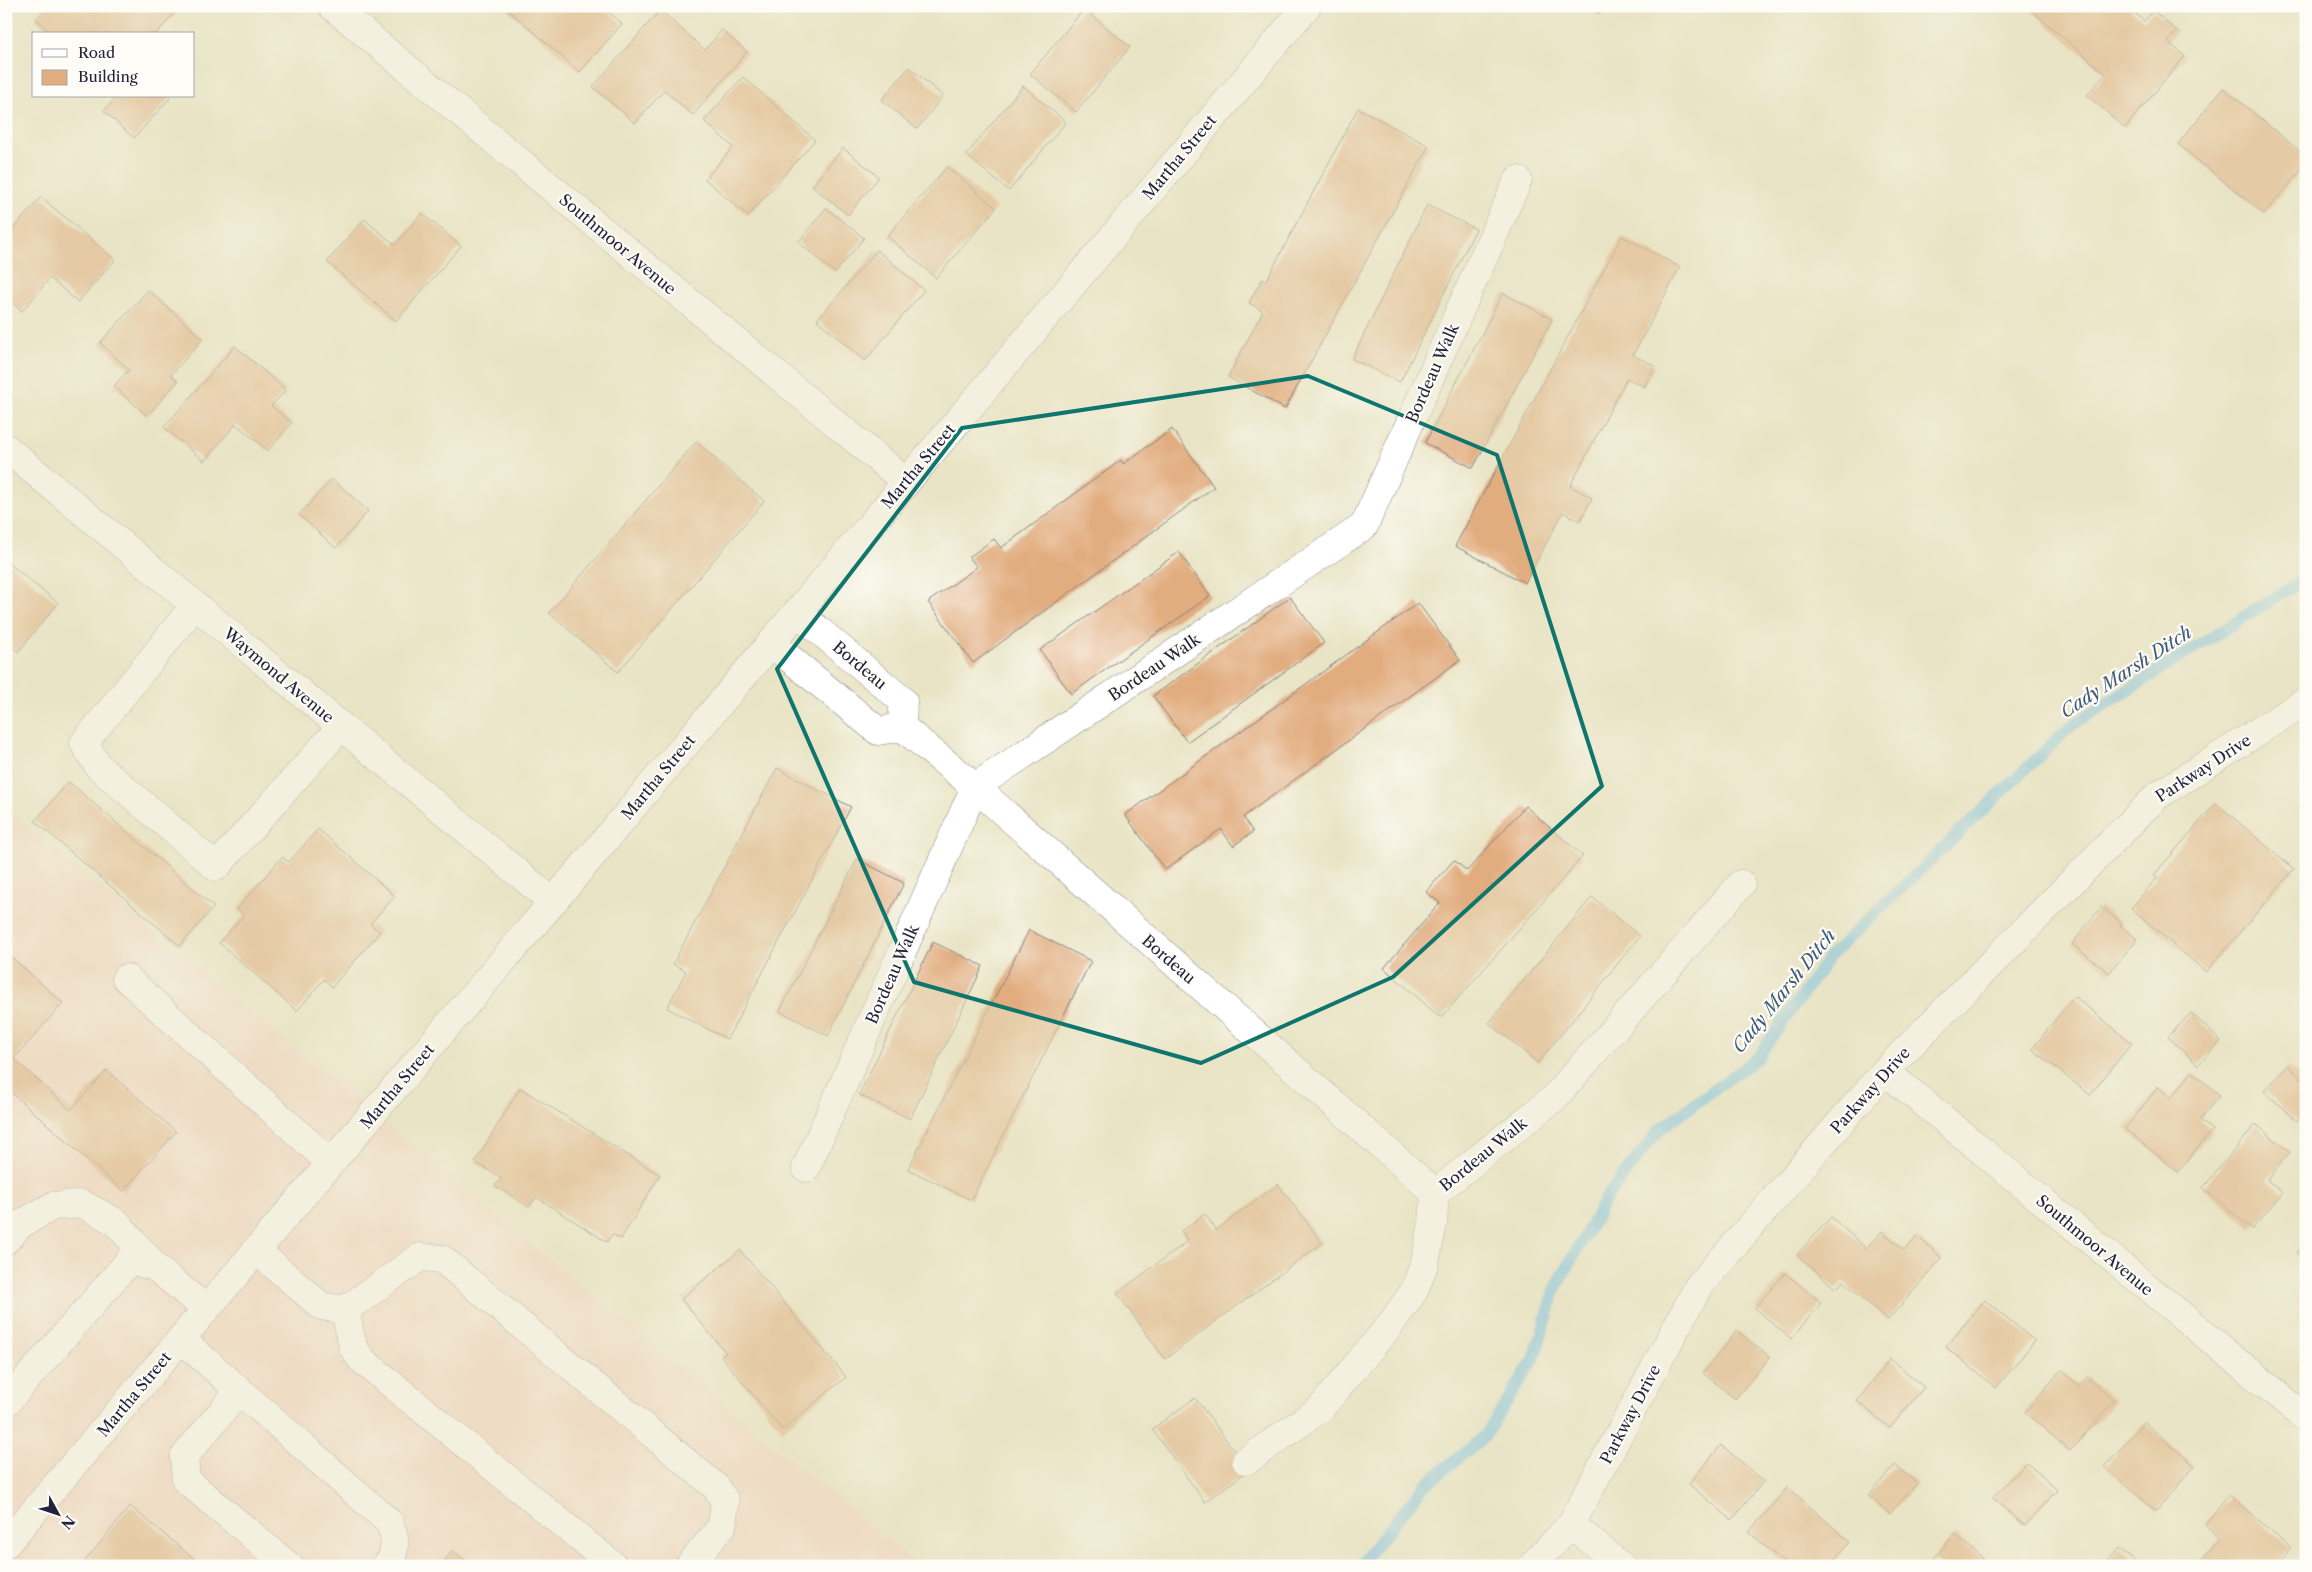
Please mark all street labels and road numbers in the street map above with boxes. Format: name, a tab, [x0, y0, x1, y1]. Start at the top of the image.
street label: Martha Street	[1138, 110, 1221, 204]
street label: Southmoor Avenue	[556, 189, 681, 299]
street label: Bordeau Walk	[1401, 320, 1463, 426]
street label: Martha Street	[877, 419, 960, 513]
street label: Waymond Avenue	[219, 622, 338, 727]
street label: Bordeau Walk	[1104, 628, 1204, 705]
street label: Bordeau	[829, 637, 891, 693]
street label: Martha Street	[617, 730, 700, 824]
street label: Parkway Drive	[2152, 730, 2254, 806]
street label: Bordeau Walk	[861, 921, 923, 1027]
street label: Bordeau	[1138, 930, 1200, 988]
street label: Martha Street	[356, 1039, 439, 1133]
street label: Parkway Drive	[1826, 1043, 1914, 1137]
street label: Bordeau Walk	[1435, 1112, 1531, 1195]
street label: Southmoor Avenue	[2033, 1190, 2158, 1300]
street label: Martha Street	[93, 1347, 176, 1441]
street label: Parkway Drive	[1595, 1361, 1665, 1467]

